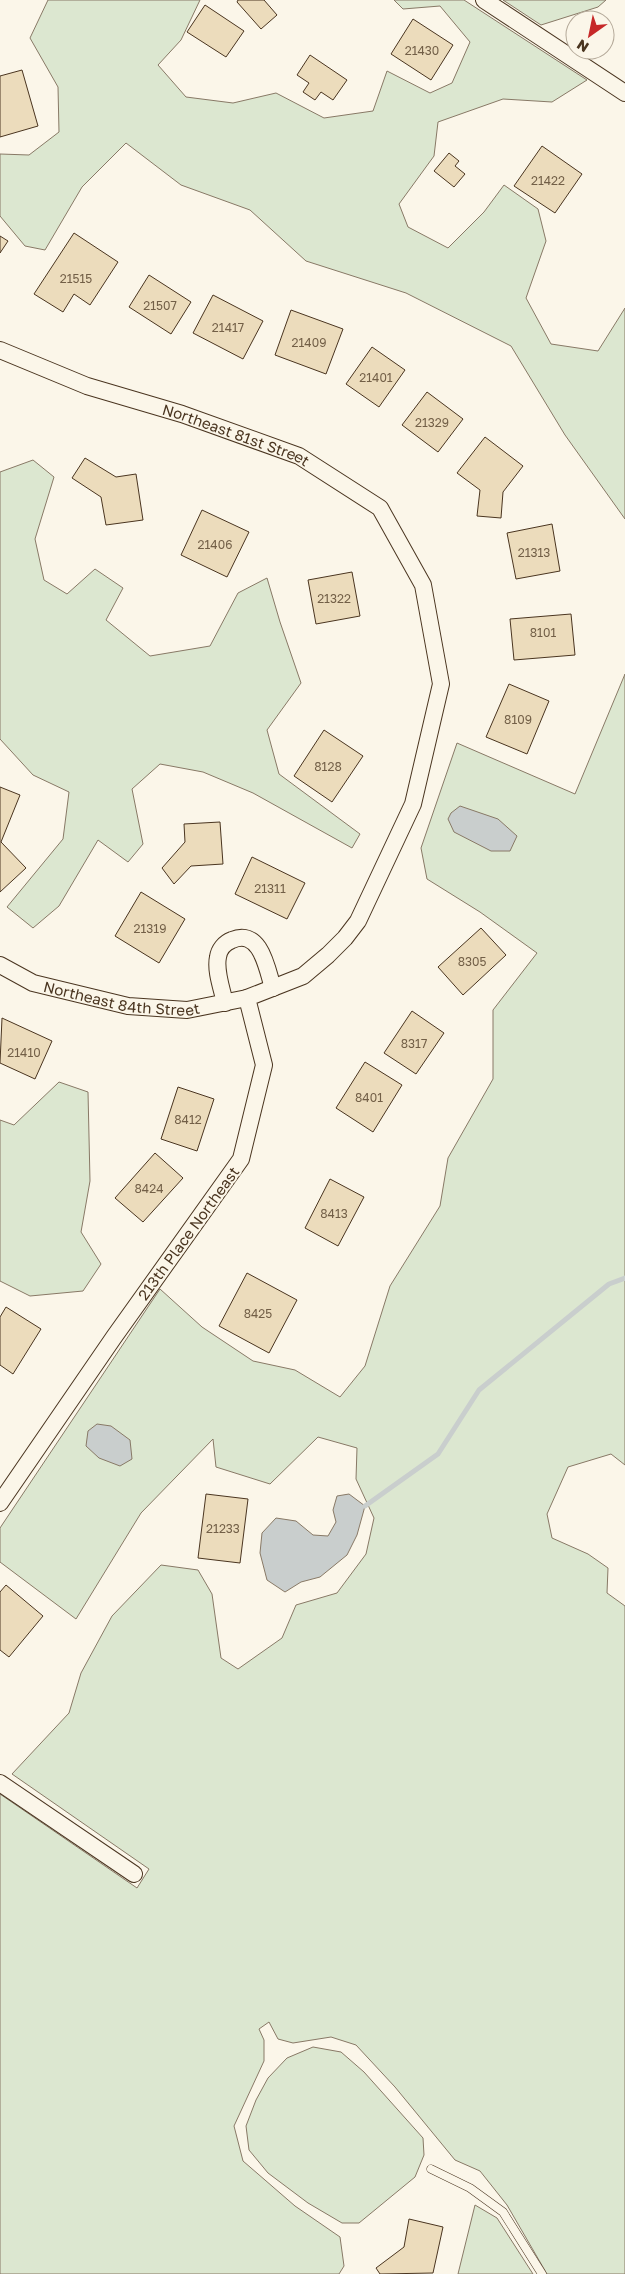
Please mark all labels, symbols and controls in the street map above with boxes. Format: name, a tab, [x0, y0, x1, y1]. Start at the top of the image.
north arrow	[565, 10, 615, 60]
text: N	[574, 36, 592, 56]
house number: 21430	[405, 43, 439, 58]
house number: 21422	[531, 173, 565, 188]
house number: 21515	[60, 271, 92, 286]
house number: 21507	[143, 298, 177, 313]
house number: 21417	[212, 320, 244, 335]
house number: 21409	[292, 335, 326, 350]
house number: 21401	[359, 370, 393, 385]
street label: Northeast 81st Street	[160, 400, 313, 470]
house number: 21329	[415, 415, 449, 430]
house number: 21406	[198, 537, 232, 552]
house number: 21313	[518, 545, 550, 560]
house number: 21322	[317, 591, 351, 606]
house number: 8101	[530, 625, 556, 640]
house number: 8109	[504, 712, 532, 727]
house number: 8128	[314, 759, 342, 774]
house number: 21311	[254, 881, 286, 896]
house number: 21319	[134, 921, 166, 936]
house number: 8305	[458, 954, 486, 969]
street label: Northeast 84th Street	[42, 977, 201, 1019]
house number: 8317	[401, 1036, 427, 1051]
house number: 21410	[7, 1045, 41, 1060]
house number: 8401	[355, 1090, 383, 1105]
house number: 8412	[174, 1112, 202, 1127]
street label: 213th Place Northeast	[134, 1163, 242, 1303]
house number: 8424	[135, 1181, 163, 1196]
house number: 8413	[320, 1206, 348, 1221]
house number: 8425	[244, 1306, 272, 1321]
house number: 21233	[206, 1521, 240, 1536]

